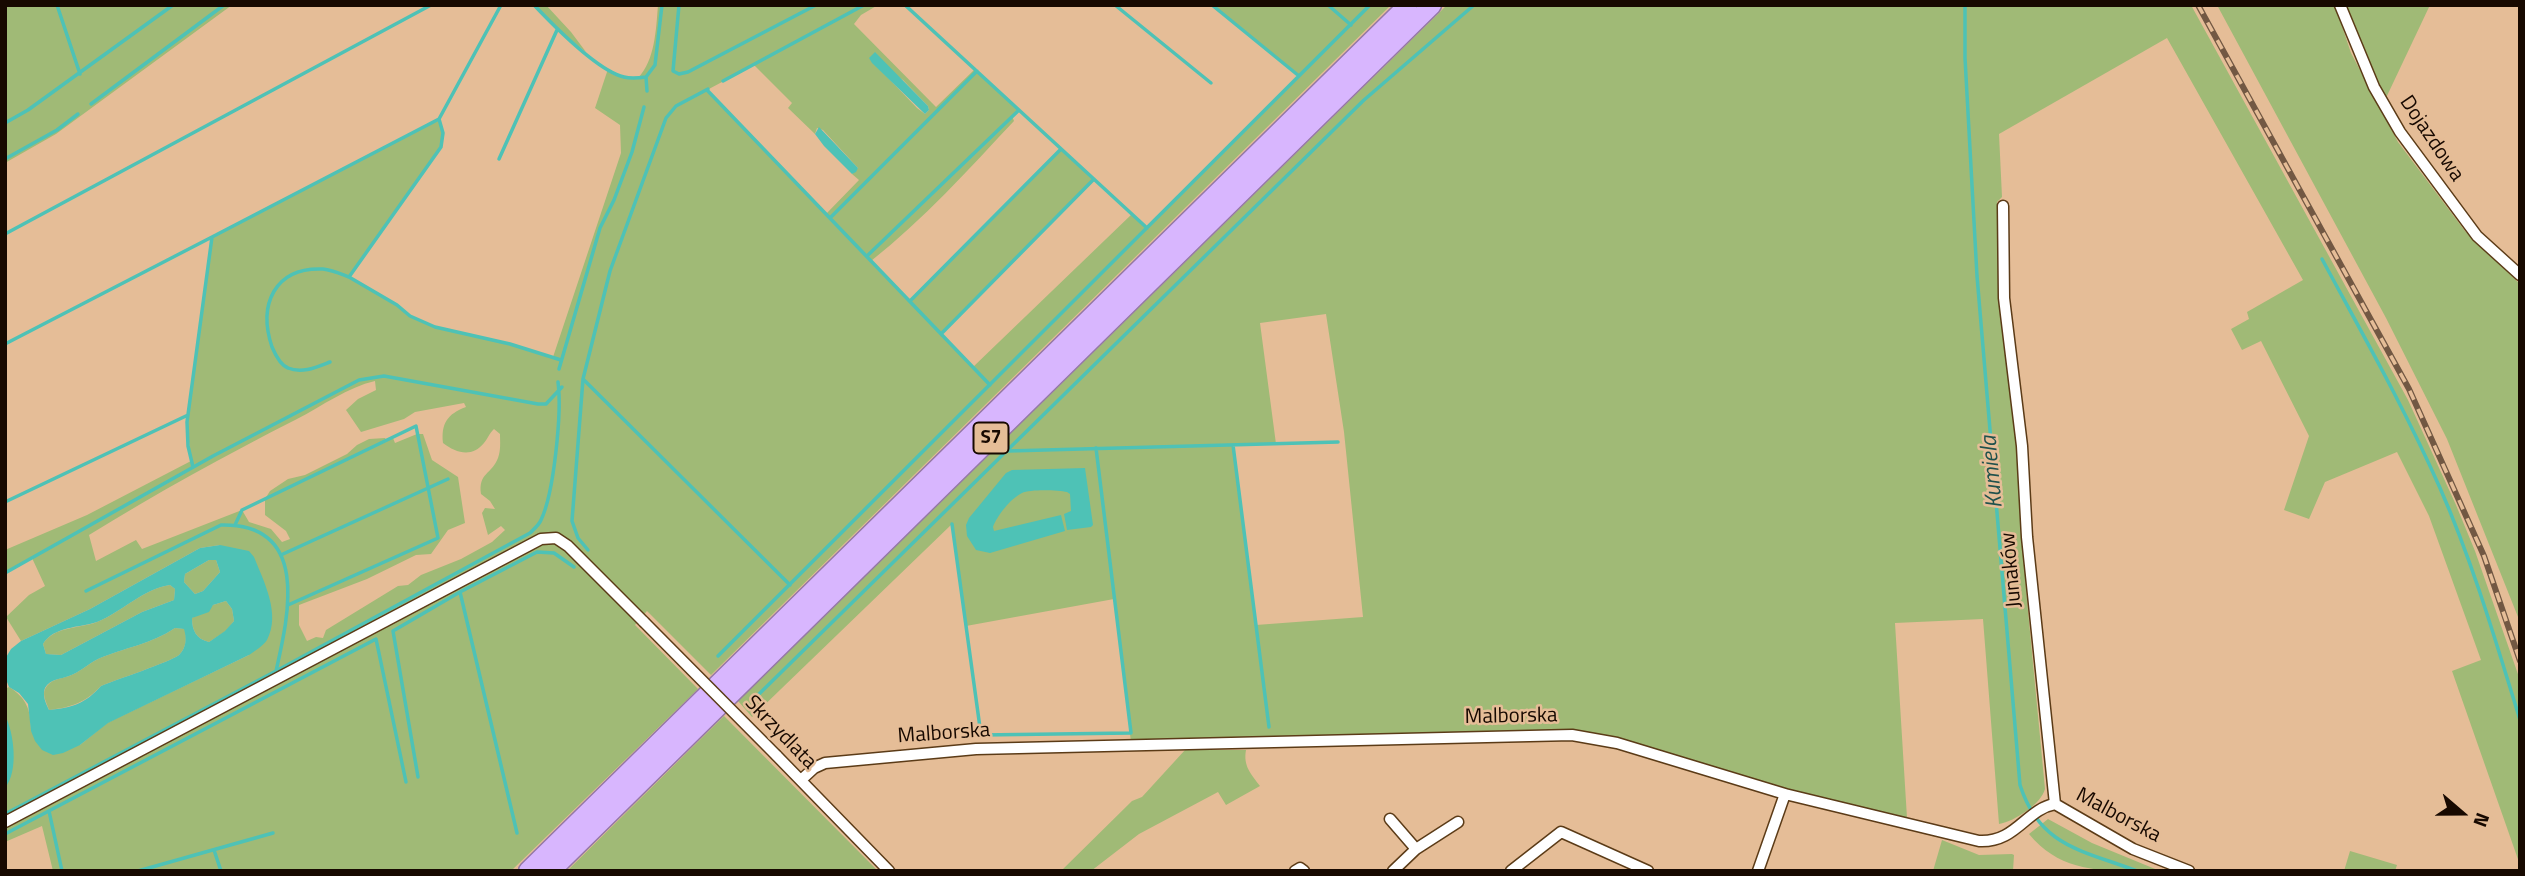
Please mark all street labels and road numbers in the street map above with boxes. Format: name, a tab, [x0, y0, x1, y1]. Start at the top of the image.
street label: Dojazdowa	[2393, 91, 2469, 187]
road number: S7	[974, 422, 1009, 453]
street label: Junaków	[1996, 531, 2028, 609]
street label: Skrzydlata	[739, 691, 821, 775]
street label: Malborska	[1464, 704, 1558, 730]
street label: Malborska	[897, 718, 991, 750]
street label: Malborska	[2071, 783, 2165, 849]

